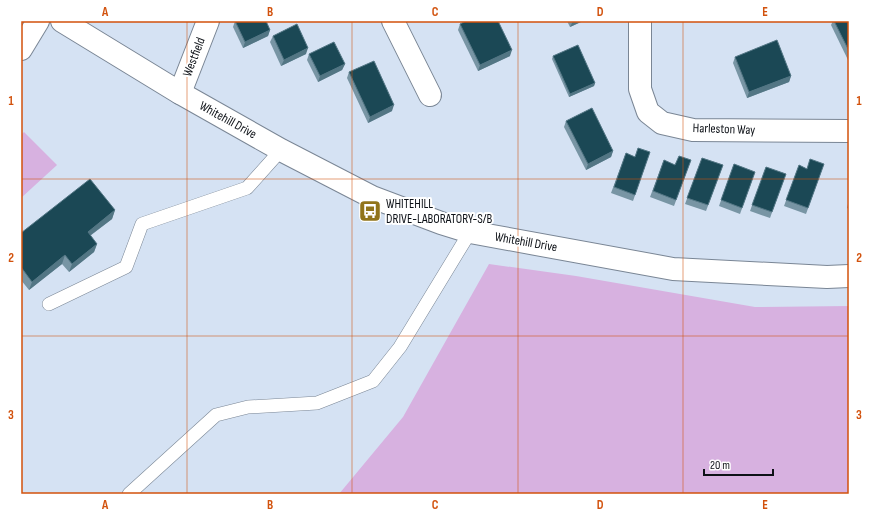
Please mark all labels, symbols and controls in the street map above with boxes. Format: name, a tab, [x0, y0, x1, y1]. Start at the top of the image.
text: A	[101, 4, 109, 20]
text: B	[267, 4, 273, 20]
text: C	[432, 4, 439, 20]
text: D	[597, 4, 604, 20]
text: E	[762, 4, 768, 20]
street label: Westfield	[179, 35, 209, 79]
text: 1	[8, 93, 14, 109]
text: 1	[856, 93, 862, 109]
street label: Whitehill Drive	[197, 98, 259, 142]
street label: Harleston Way	[692, 120, 756, 138]
place label: WHITEHILL DRIVE-LABORATORY-S/B	[386, 196, 493, 227]
bus stop icon: WHITEHILL DRIVE-LABORATORY-S/B	[357, 198, 383, 224]
street label: Whitehill Drive	[494, 229, 558, 255]
text: 2	[8, 250, 14, 266]
text: 2	[856, 250, 862, 266]
text: 3	[8, 407, 14, 423]
text: 3	[856, 407, 862, 423]
scale bar	[704, 451, 773, 477]
text: 20 m	[710, 458, 730, 473]
text: A	[101, 497, 109, 513]
text: B	[267, 497, 273, 513]
text: C	[432, 497, 439, 513]
text: D	[597, 497, 604, 513]
text: E	[762, 497, 768, 513]

